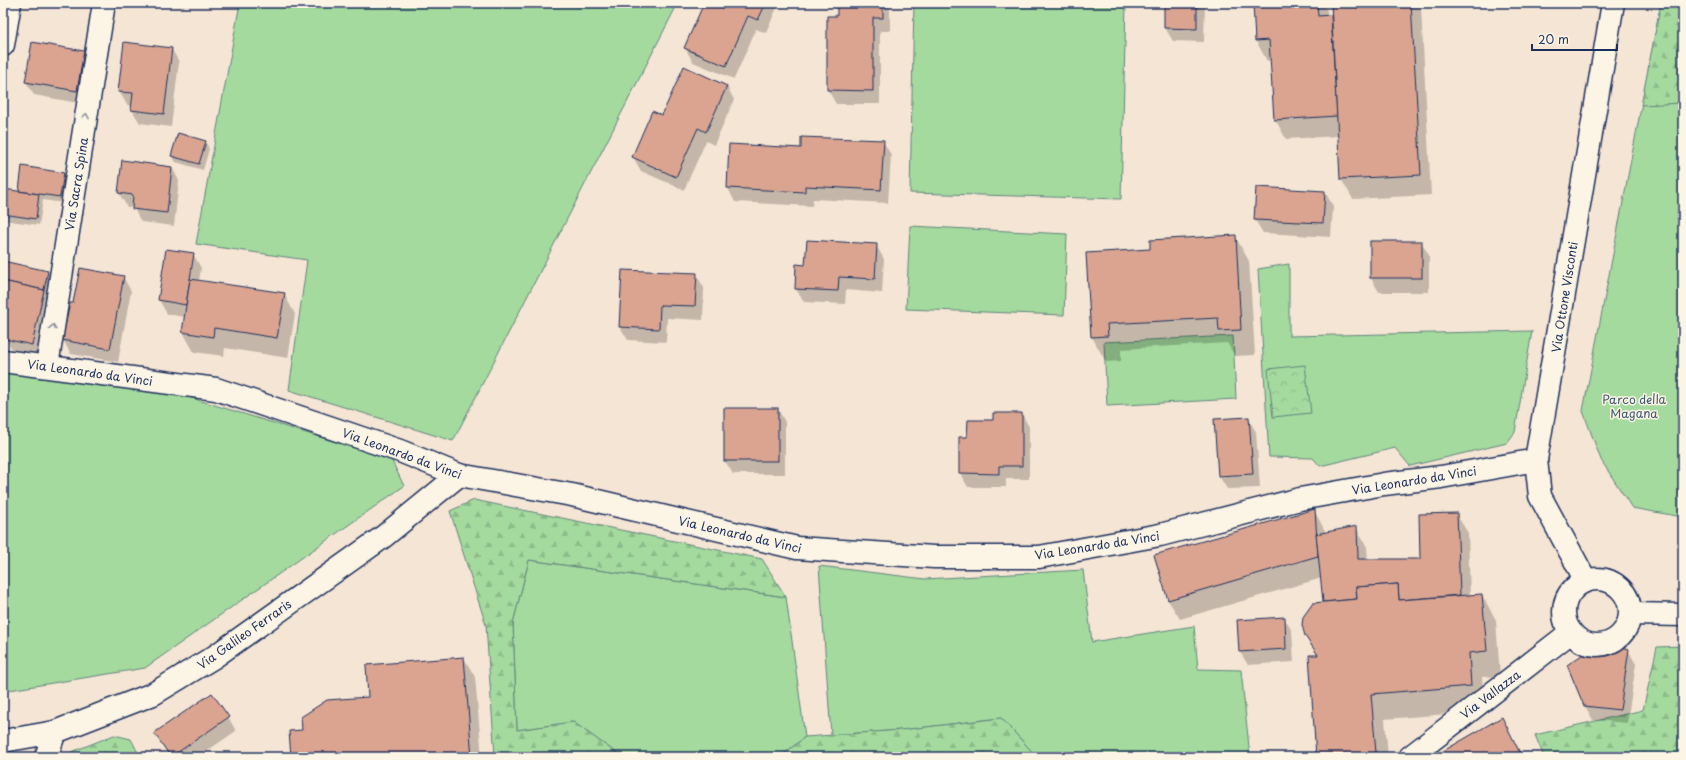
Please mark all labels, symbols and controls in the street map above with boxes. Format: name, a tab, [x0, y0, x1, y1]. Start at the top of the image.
scale bar	[1532, 26, 1617, 52]
text: 20 m	[1538, 30, 1569, 48]
one-way arrow	[81, 113, 90, 119]
street label: Via Sacra Spina	[60, 136, 92, 232]
street label: Via Ottone Visconti	[1546, 240, 1582, 354]
one-way arrow	[48, 324, 57, 330]
street label: Via Leonardo da Vinci	[26, 354, 154, 390]
park label: Parco della Magana	[1602, 390, 1666, 422]
street label: Via Leonardo da Vinci	[340, 423, 464, 483]
street label: Via Leonardo da Vinci	[1350, 461, 1478, 499]
street label: Via Leonardo da Vinci	[677, 511, 803, 557]
street label: Via Leonardo da Vinci	[1033, 526, 1161, 564]
street label: Via Galileo Ferraris	[193, 594, 295, 673]
street label: Via Vallazza	[1456, 665, 1524, 723]

